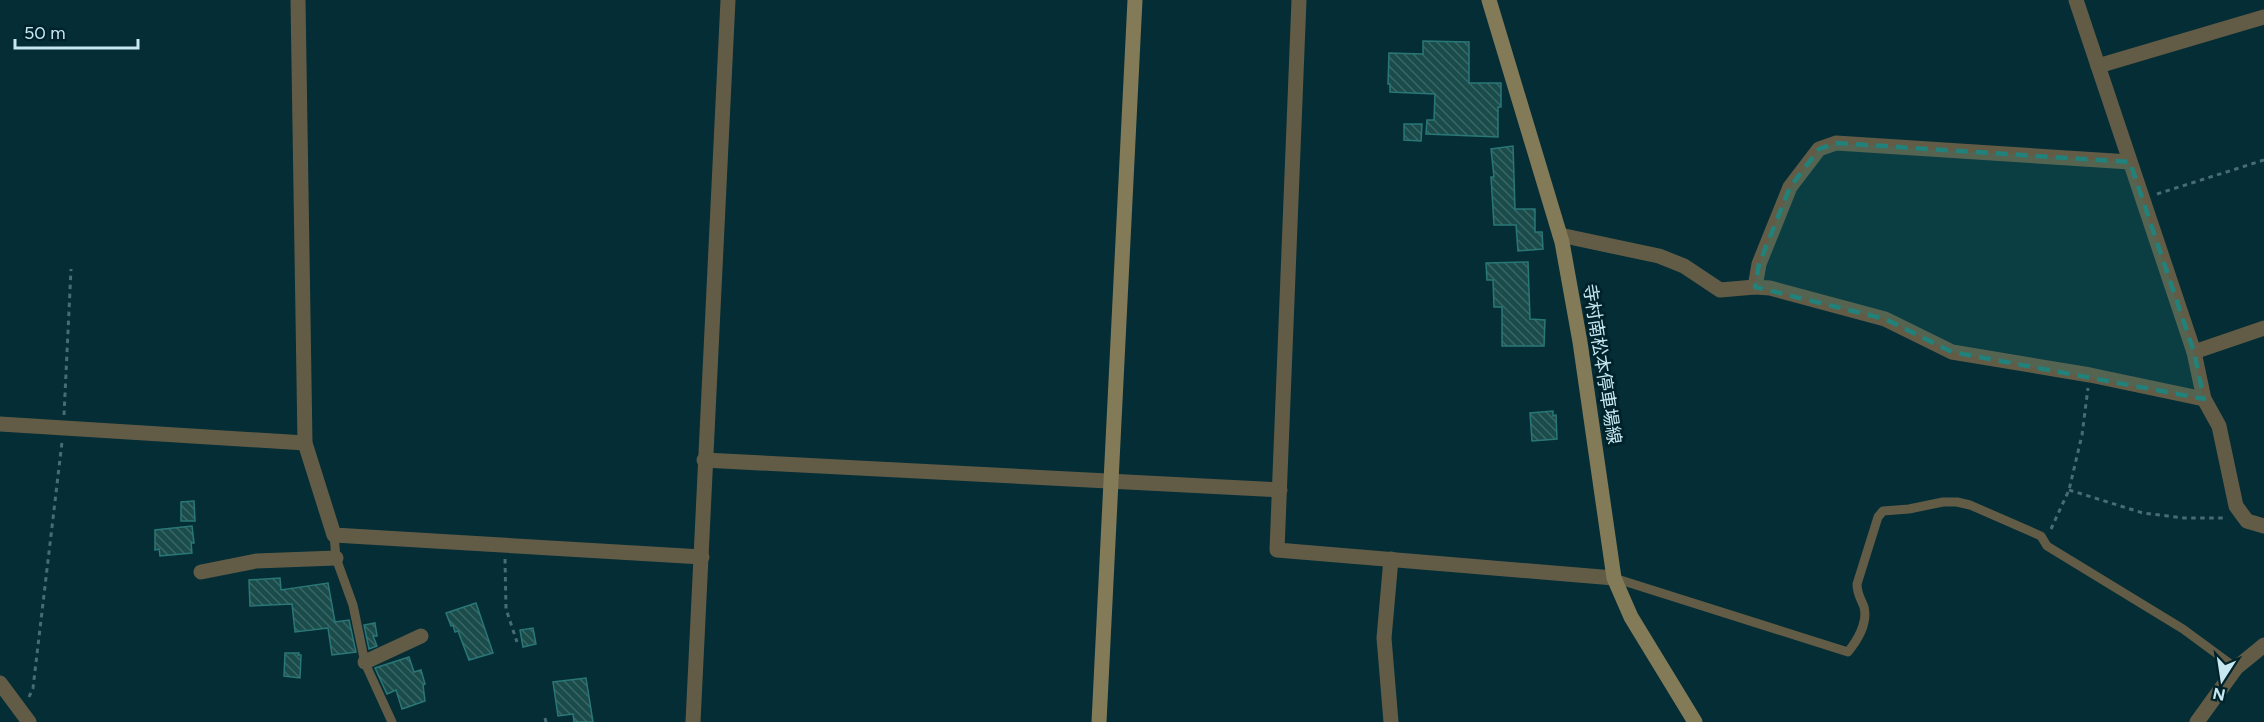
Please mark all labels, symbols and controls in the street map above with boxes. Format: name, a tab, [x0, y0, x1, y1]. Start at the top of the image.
scale bar	[15, 12, 138, 50]
text: 50 m	[24, 22, 66, 44]
street label: 寺村南松本停車場線	[1578, 282, 1626, 446]
north arrow	[2192, 650, 2252, 710]
text: N	[2211, 684, 2227, 705]

